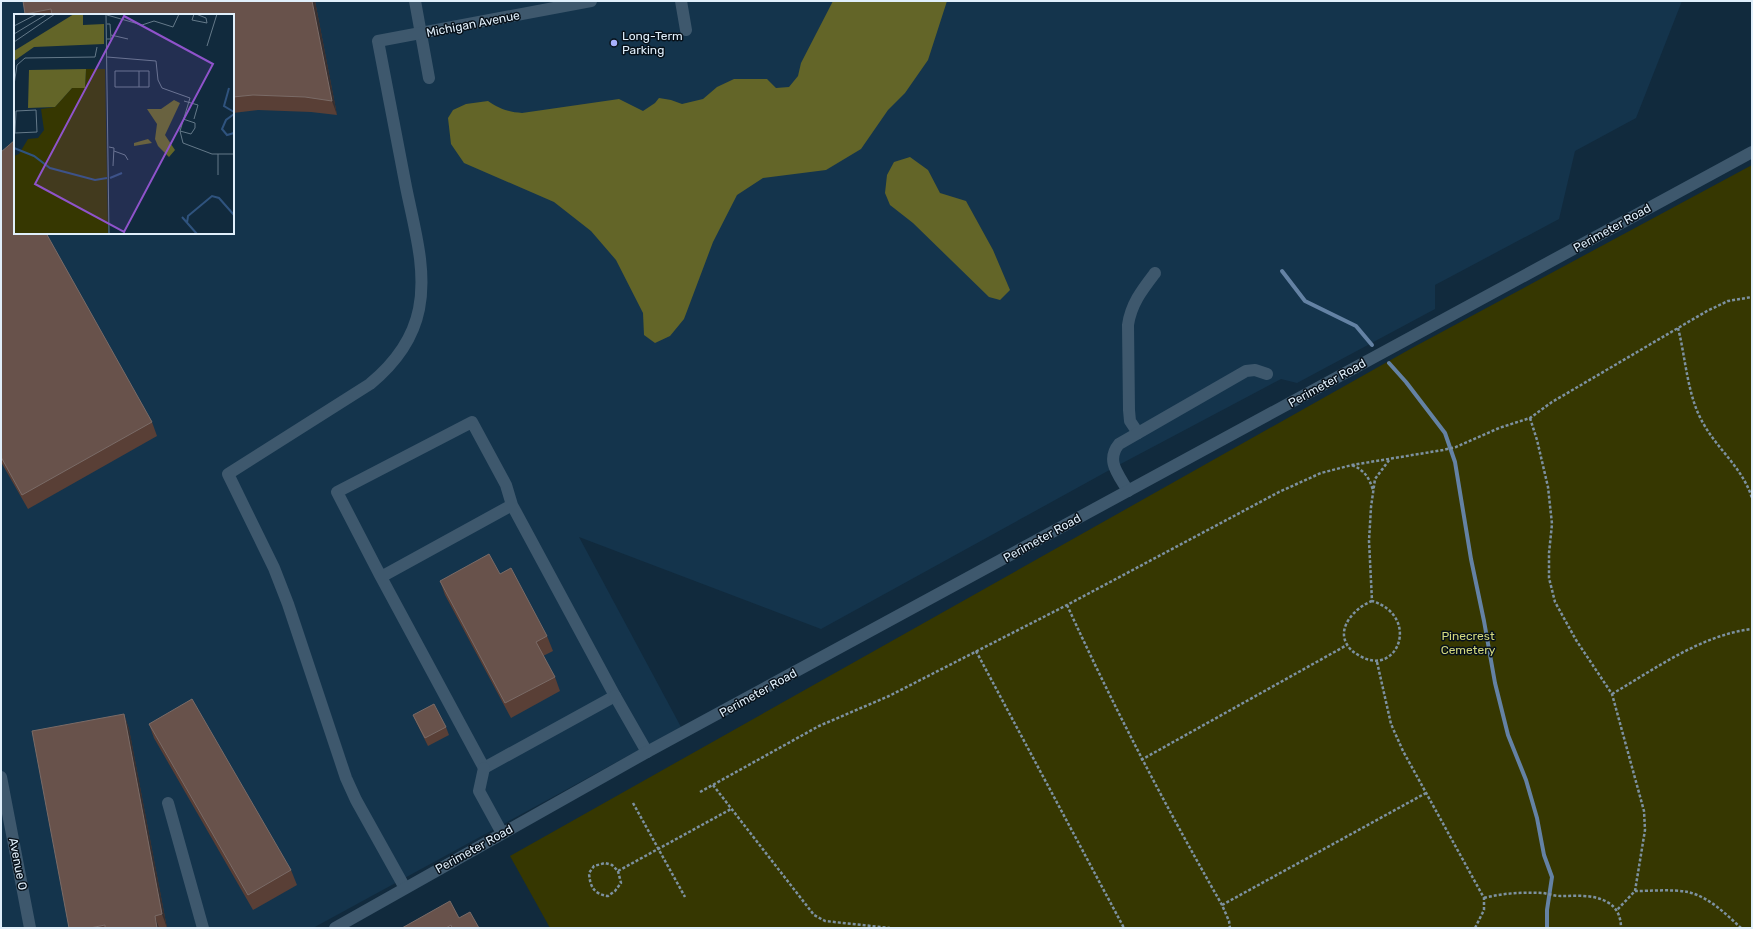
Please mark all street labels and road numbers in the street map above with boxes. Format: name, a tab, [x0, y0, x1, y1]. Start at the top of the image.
street label: Michigan Avenue	[425, 8, 521, 40]
street label: Perimeter Road	[1571, 201, 1653, 255]
street label: Perimeter Road	[1286, 356, 1368, 410]
street label: Perimeter Road	[1001, 511, 1083, 565]
street label: Perimeter Road	[717, 666, 799, 720]
street label: Perimeter Road	[433, 822, 515, 876]
street label: Avenue O	[6, 837, 30, 891]

